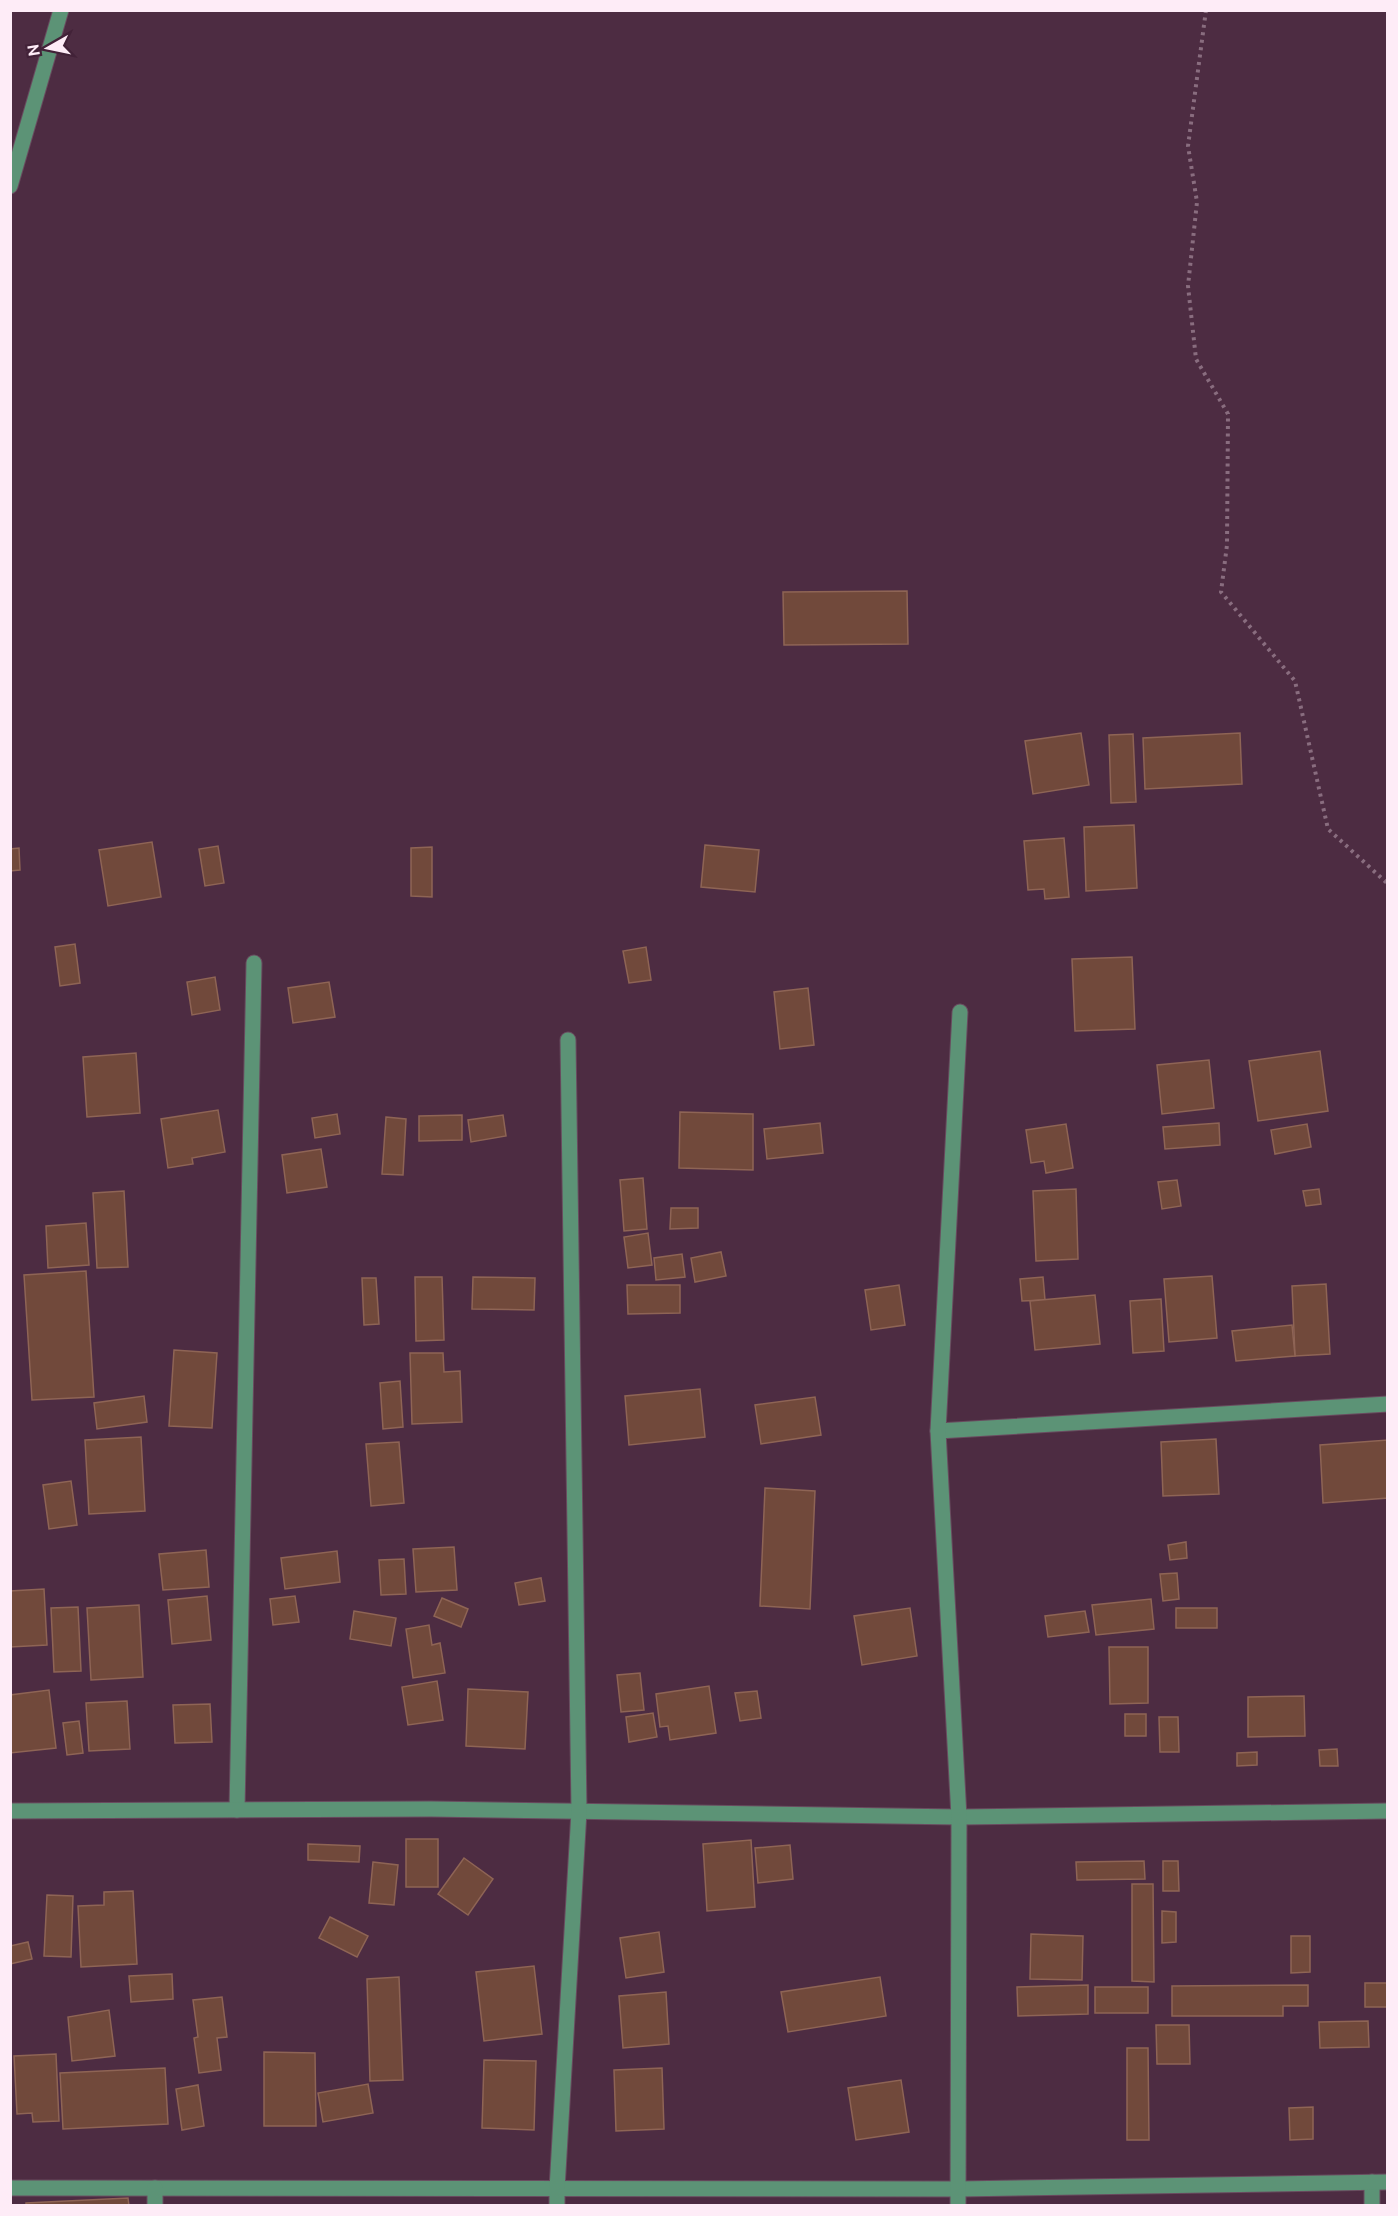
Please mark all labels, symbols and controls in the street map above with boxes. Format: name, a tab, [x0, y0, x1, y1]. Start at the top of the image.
north arrow	[18, 18, 78, 78]
text: N	[23, 43, 43, 58]

